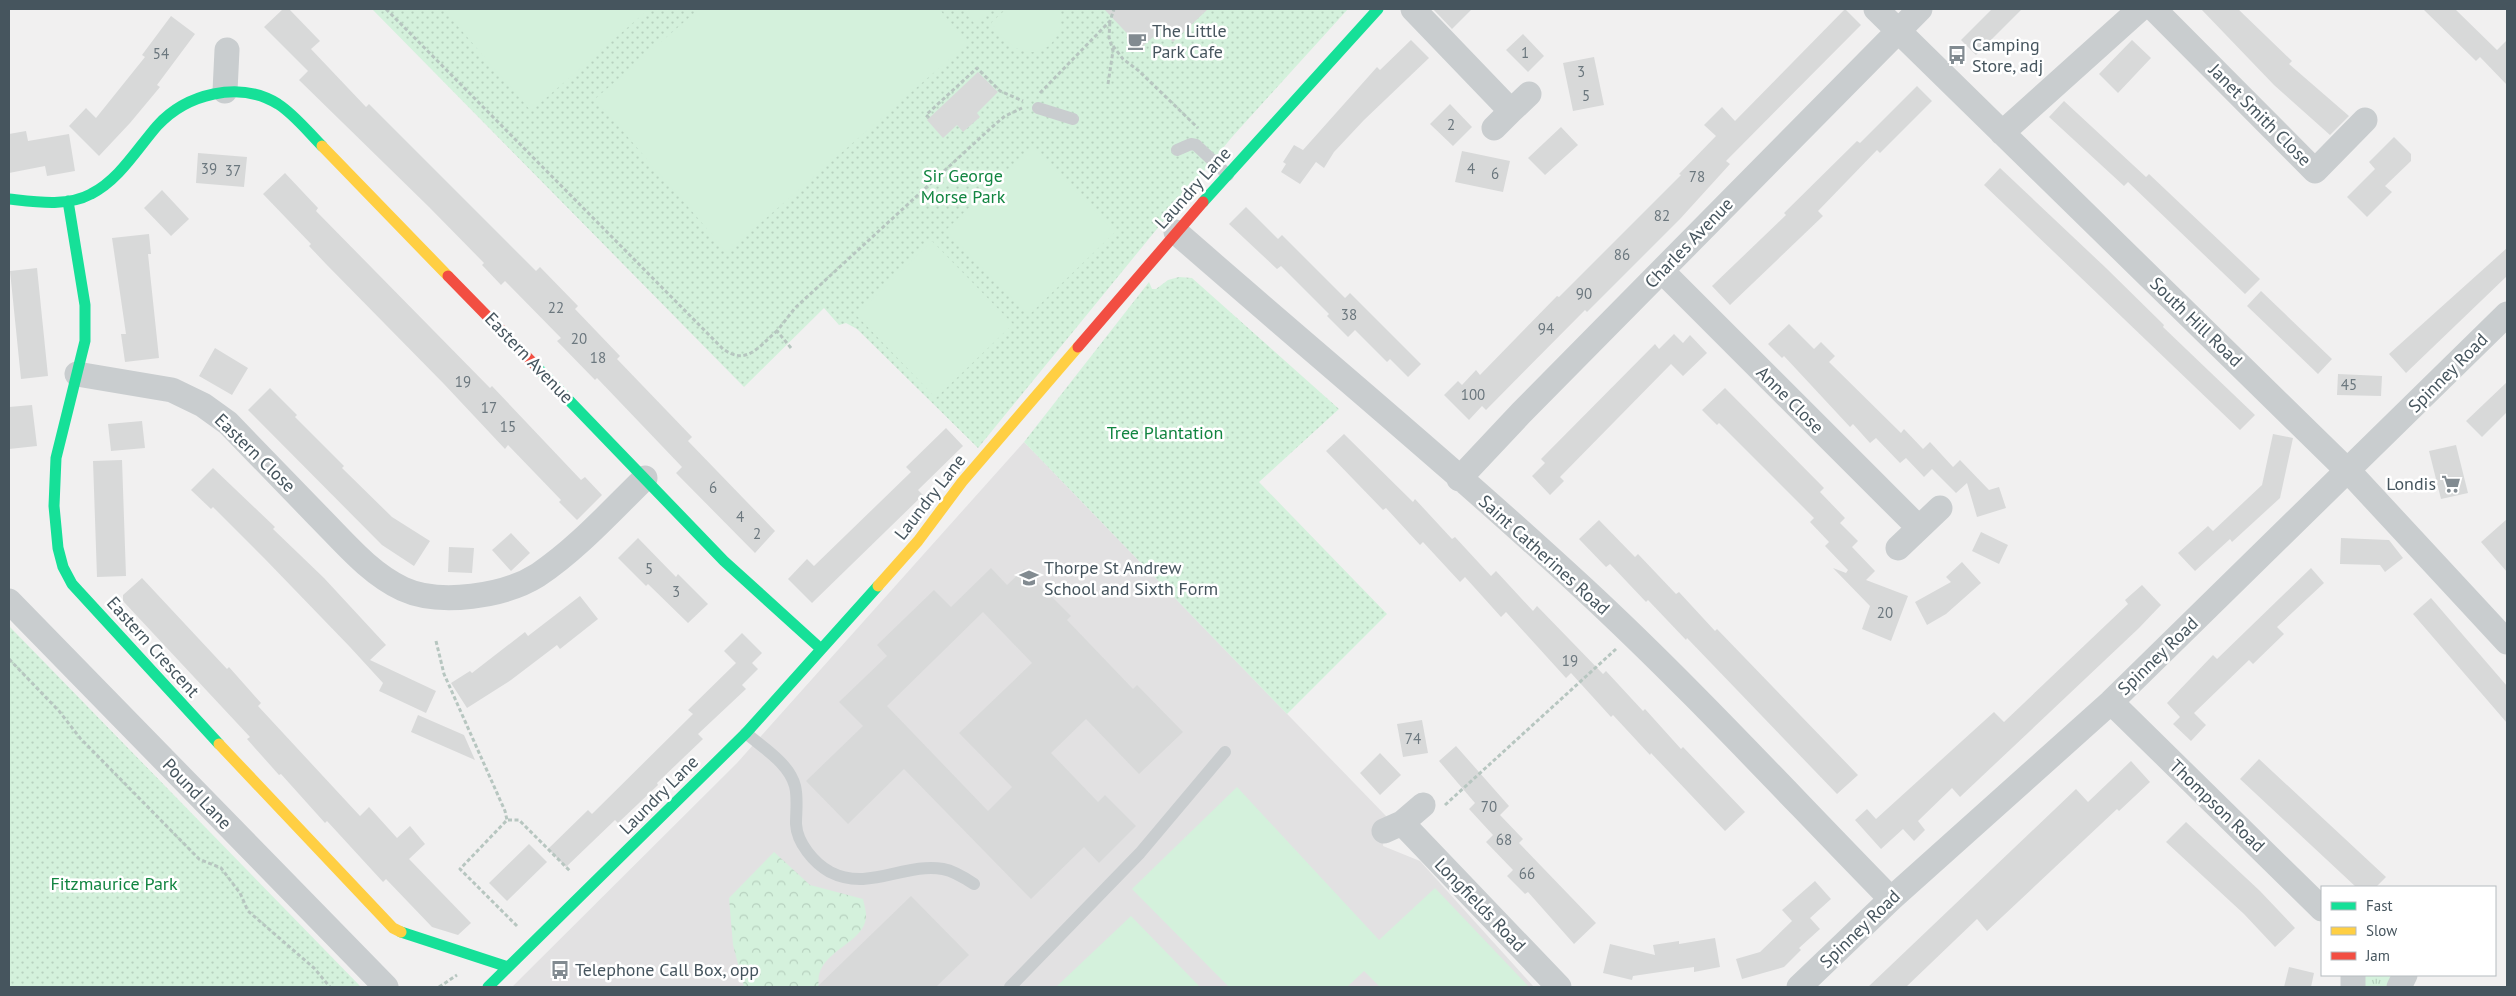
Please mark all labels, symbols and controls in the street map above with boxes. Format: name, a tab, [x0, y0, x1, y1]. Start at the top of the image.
place label: The Little Park Cafe	[1152, 19, 1227, 63]
cafe icon: The Little Park Cafe	[1126, 30, 1148, 52]
place label: Camping Store, adj	[1972, 33, 2043, 77]
house number: 1	[1521, 43, 1529, 62]
house number: 54	[153, 44, 169, 63]
bus stop icon: Camping Store, adj	[1946, 44, 1968, 66]
street label: Janet Smith Close	[2204, 58, 2316, 171]
house number: 3	[1577, 62, 1585, 81]
house number: 5	[1582, 86, 1590, 105]
house number: 2	[1447, 115, 1455, 134]
street label: Laundry Lane	[1150, 142, 1236, 233]
house number: 39	[201, 159, 217, 178]
house number: 4	[1467, 159, 1475, 178]
house number: 37	[225, 161, 241, 180]
park label: Sir George Morse Park	[921, 164, 1006, 208]
house number: 6	[1491, 164, 1499, 183]
house number: 78	[1689, 167, 1705, 186]
street label: Charles Avenue	[1640, 192, 1738, 293]
house number: 82	[1654, 206, 1670, 225]
house number: 86	[1614, 245, 1630, 264]
street label: South Hill Road	[2145, 272, 2248, 372]
house number: 90	[1576, 284, 1592, 303]
house number: 22	[548, 298, 564, 317]
house number: 38	[1341, 305, 1357, 324]
street label: Eastern Avenue	[480, 307, 578, 408]
house number: 94	[1538, 319, 1554, 338]
street label: Spinney Road	[2403, 328, 2492, 417]
house number: 20	[571, 329, 587, 348]
house number: 18	[590, 348, 606, 367]
street label: Anne Close	[1752, 361, 1829, 438]
house number: 19	[455, 372, 471, 391]
house number: 45	[2341, 375, 2357, 394]
house number: 100	[1461, 385, 1485, 404]
house number: 17	[481, 398, 497, 417]
street label: Eastern Close	[210, 408, 301, 497]
house number: 15	[500, 417, 516, 436]
park label: Tree Plantation	[1107, 421, 1223, 444]
street label: Laundry Lane	[889, 449, 970, 544]
place label: Londis	[2386, 472, 2436, 495]
supermarket icon: Londis	[2440, 473, 2462, 495]
house number: 6	[709, 478, 717, 497]
street label: Saint Catherines Road	[1474, 490, 1615, 620]
house number: 4	[736, 507, 744, 526]
house number: 2	[753, 524, 761, 543]
place label: Thorpe St Andrew School and Sixth Form	[1044, 556, 1218, 600]
house number: 5	[645, 559, 653, 578]
school or university icon: Thorpe St Andrew School and Sixth Form	[1018, 567, 1040, 589]
house number: 3	[672, 582, 680, 601]
street label: Eastern Crescent	[102, 592, 205, 702]
house number: 20	[1877, 603, 1893, 622]
street label: Spinney Road	[2113, 612, 2203, 700]
house number: 19	[1562, 651, 1578, 670]
house number: 74	[1405, 729, 1421, 748]
street label: Laundry Lane	[614, 750, 703, 839]
street label: Pound Lane	[158, 753, 237, 834]
street label: Thompson Road	[2165, 754, 2270, 857]
house number: 70	[1481, 797, 1497, 816]
house number: 68	[1496, 830, 1512, 849]
street label: Longfields Road	[1430, 853, 1531, 956]
house number: 66	[1519, 864, 1535, 883]
park label: Fitzmaurice Park	[50, 872, 178, 895]
street label: Spinney Road	[1815, 885, 1905, 973]
legend	[2321, 886, 2496, 976]
text: Fast	[2366, 896, 2393, 915]
text: Slow	[2366, 921, 2397, 940]
text: Jam	[2365, 946, 2390, 965]
place label: Telephone Call Box, opp	[575, 958, 759, 981]
bus stop icon: Telephone Call Box, opp	[549, 959, 571, 981]

